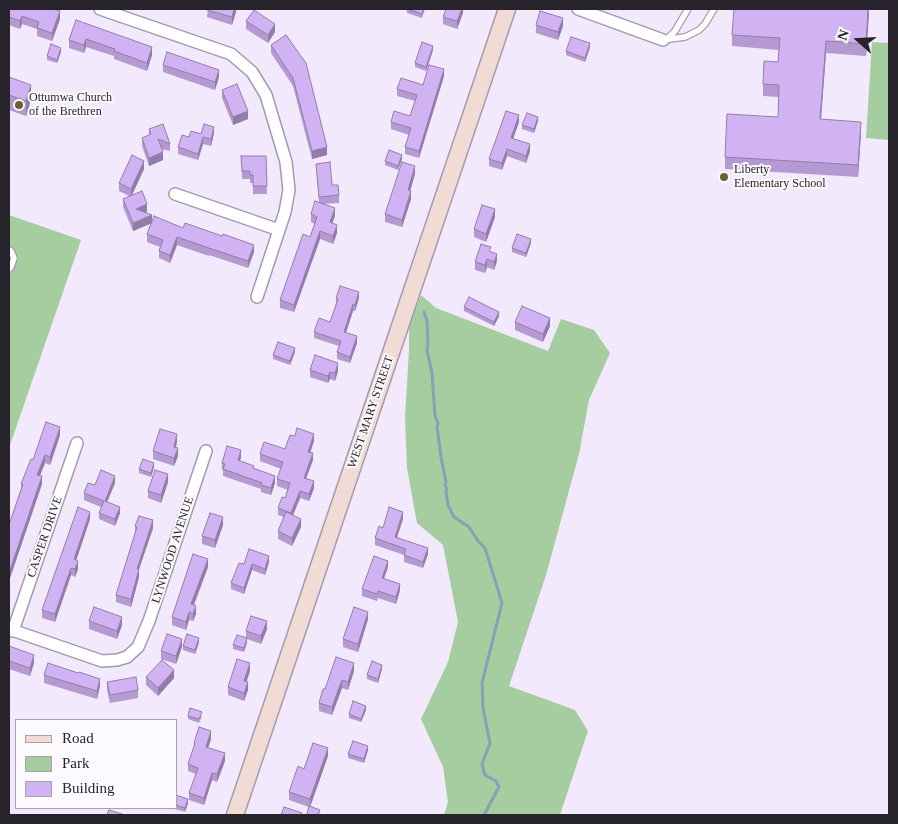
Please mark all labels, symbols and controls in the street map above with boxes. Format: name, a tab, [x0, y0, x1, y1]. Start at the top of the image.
north arrow	[833, 15, 883, 65]
text: N	[835, 28, 852, 42]
place label: Ottumwa Church of the Brethren	[29, 91, 112, 119]
marker: Ottumwa Church of the Brethren	[13, 99, 25, 111]
place label: Liberty Elementary School	[734, 163, 826, 191]
marker: Liberty Elementary School	[718, 171, 730, 183]
street label: WEST MARY STREET	[345, 354, 397, 470]
street label: CASPER DRIVE	[24, 494, 66, 580]
street label: LYNWOOD AVENUE	[149, 495, 197, 605]
legend	[15, 719, 178, 809]
text: Road	[62, 730, 94, 746]
text: Park	[62, 755, 90, 771]
text: Building	[62, 780, 115, 796]

